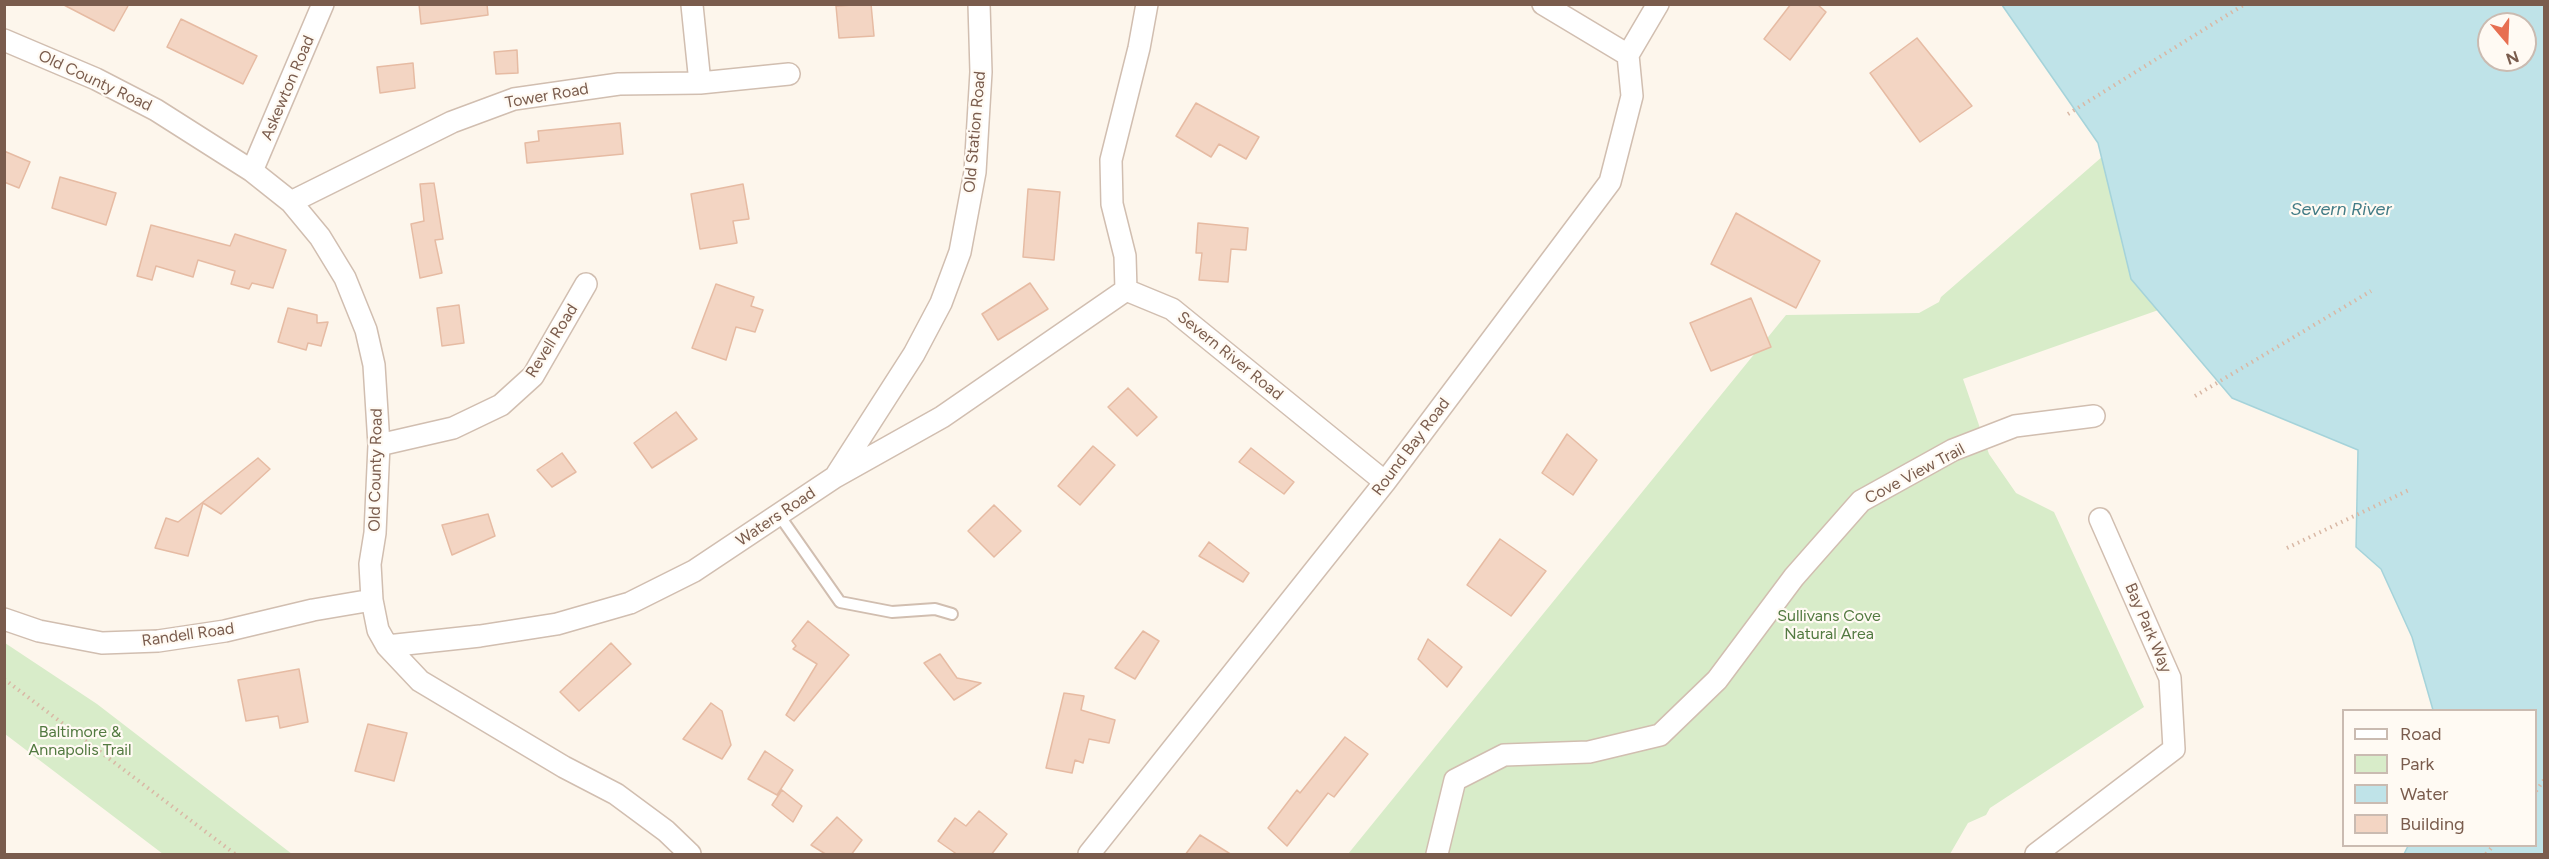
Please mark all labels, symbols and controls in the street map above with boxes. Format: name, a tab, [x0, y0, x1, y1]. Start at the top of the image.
north arrow	[2477, 12, 2537, 72]
street label: Askewton Road	[257, 33, 319, 143]
street label: Old County Road	[35, 46, 155, 116]
text: N	[2503, 47, 2521, 69]
street label: Old Station Road	[960, 70, 990, 194]
street label: Tower Road	[504, 79, 590, 113]
water label: Severn River	[2290, 199, 2392, 221]
street label: Revell Road	[522, 301, 582, 381]
street label: Severn River Road	[1173, 308, 1287, 404]
street label: Round Bay Road	[1368, 394, 1454, 500]
street label: Old County Road	[365, 408, 387, 532]
street label: Cove View Trail	[1862, 440, 1968, 508]
street label: Waters Road	[733, 484, 819, 550]
street label: Bay Park Way	[2120, 580, 2176, 676]
park label: Sullivans Cove Natural Area	[1777, 606, 1881, 644]
street label: Randell Road	[141, 619, 235, 651]
legend	[2342, 709, 2537, 847]
park label: Baltimore & Annapolis Trail	[28, 722, 132, 760]
text: Road	[2400, 723, 2441, 745]
text: Park	[2400, 753, 2434, 775]
text: Water	[2400, 783, 2448, 805]
text: Building	[2400, 813, 2465, 835]

